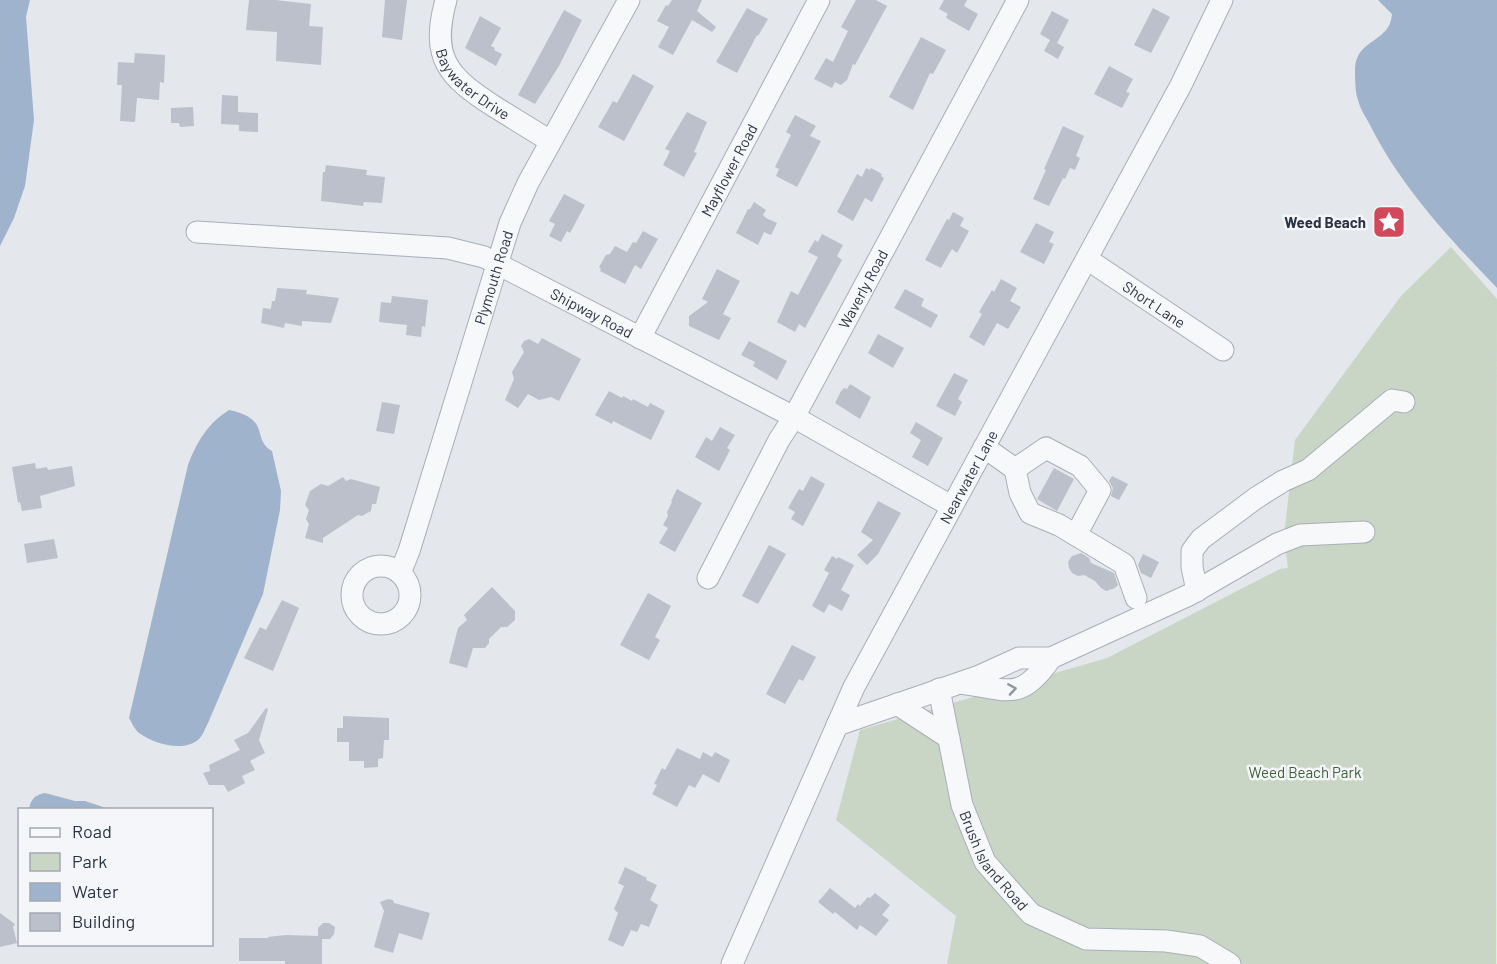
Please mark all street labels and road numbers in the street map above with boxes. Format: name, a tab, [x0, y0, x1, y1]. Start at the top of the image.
street label: Baywater Drive	[433, 46, 513, 123]
street label: Mayflower Road	[697, 121, 761, 219]
street label: Plymouth Road	[470, 228, 516, 327]
street label: Waverly Road	[834, 246, 891, 332]
street label: Short Lane	[1120, 277, 1189, 331]
street label: Shipway Road	[548, 284, 636, 341]
street label: Nearwater Lane	[936, 427, 1001, 527]
street label: Brush Island Road	[956, 808, 1032, 914]

